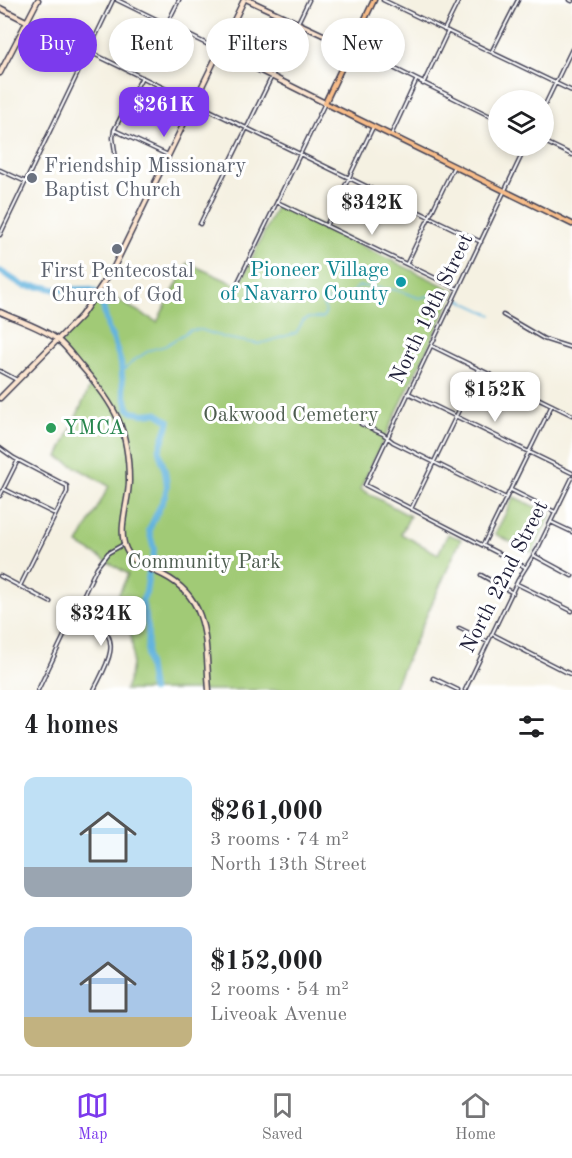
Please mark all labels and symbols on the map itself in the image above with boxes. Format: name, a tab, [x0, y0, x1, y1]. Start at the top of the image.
pin: $261K	[122, 87, 206, 138]
place label: Friendship Missionary Baptist Church	[44, 156, 246, 201]
marker: Friendship Missionary Baptist Church	[25, 171, 39, 185]
pin: $342K	[330, 185, 414, 236]
street label: North 19th Street	[387, 230, 477, 388]
marker: First Pentecostal Church of God	[110, 242, 124, 256]
place label: Pioneer Village of Navarro County	[220, 260, 389, 305]
place label: First Pentecostal Church of God	[40, 261, 194, 306]
marker: Pioneer Village of Navarro County	[394, 275, 408, 289]
pin: $152K	[453, 372, 537, 423]
park label: Oakwood Cemetery	[203, 405, 379, 426]
place label: YMCA	[63, 418, 125, 439]
marker: YMCA	[44, 421, 58, 435]
street label: North 22nd Street	[457, 497, 553, 657]
park label: Community Park	[127, 552, 281, 573]
pin: $324K	[59, 596, 143, 647]

